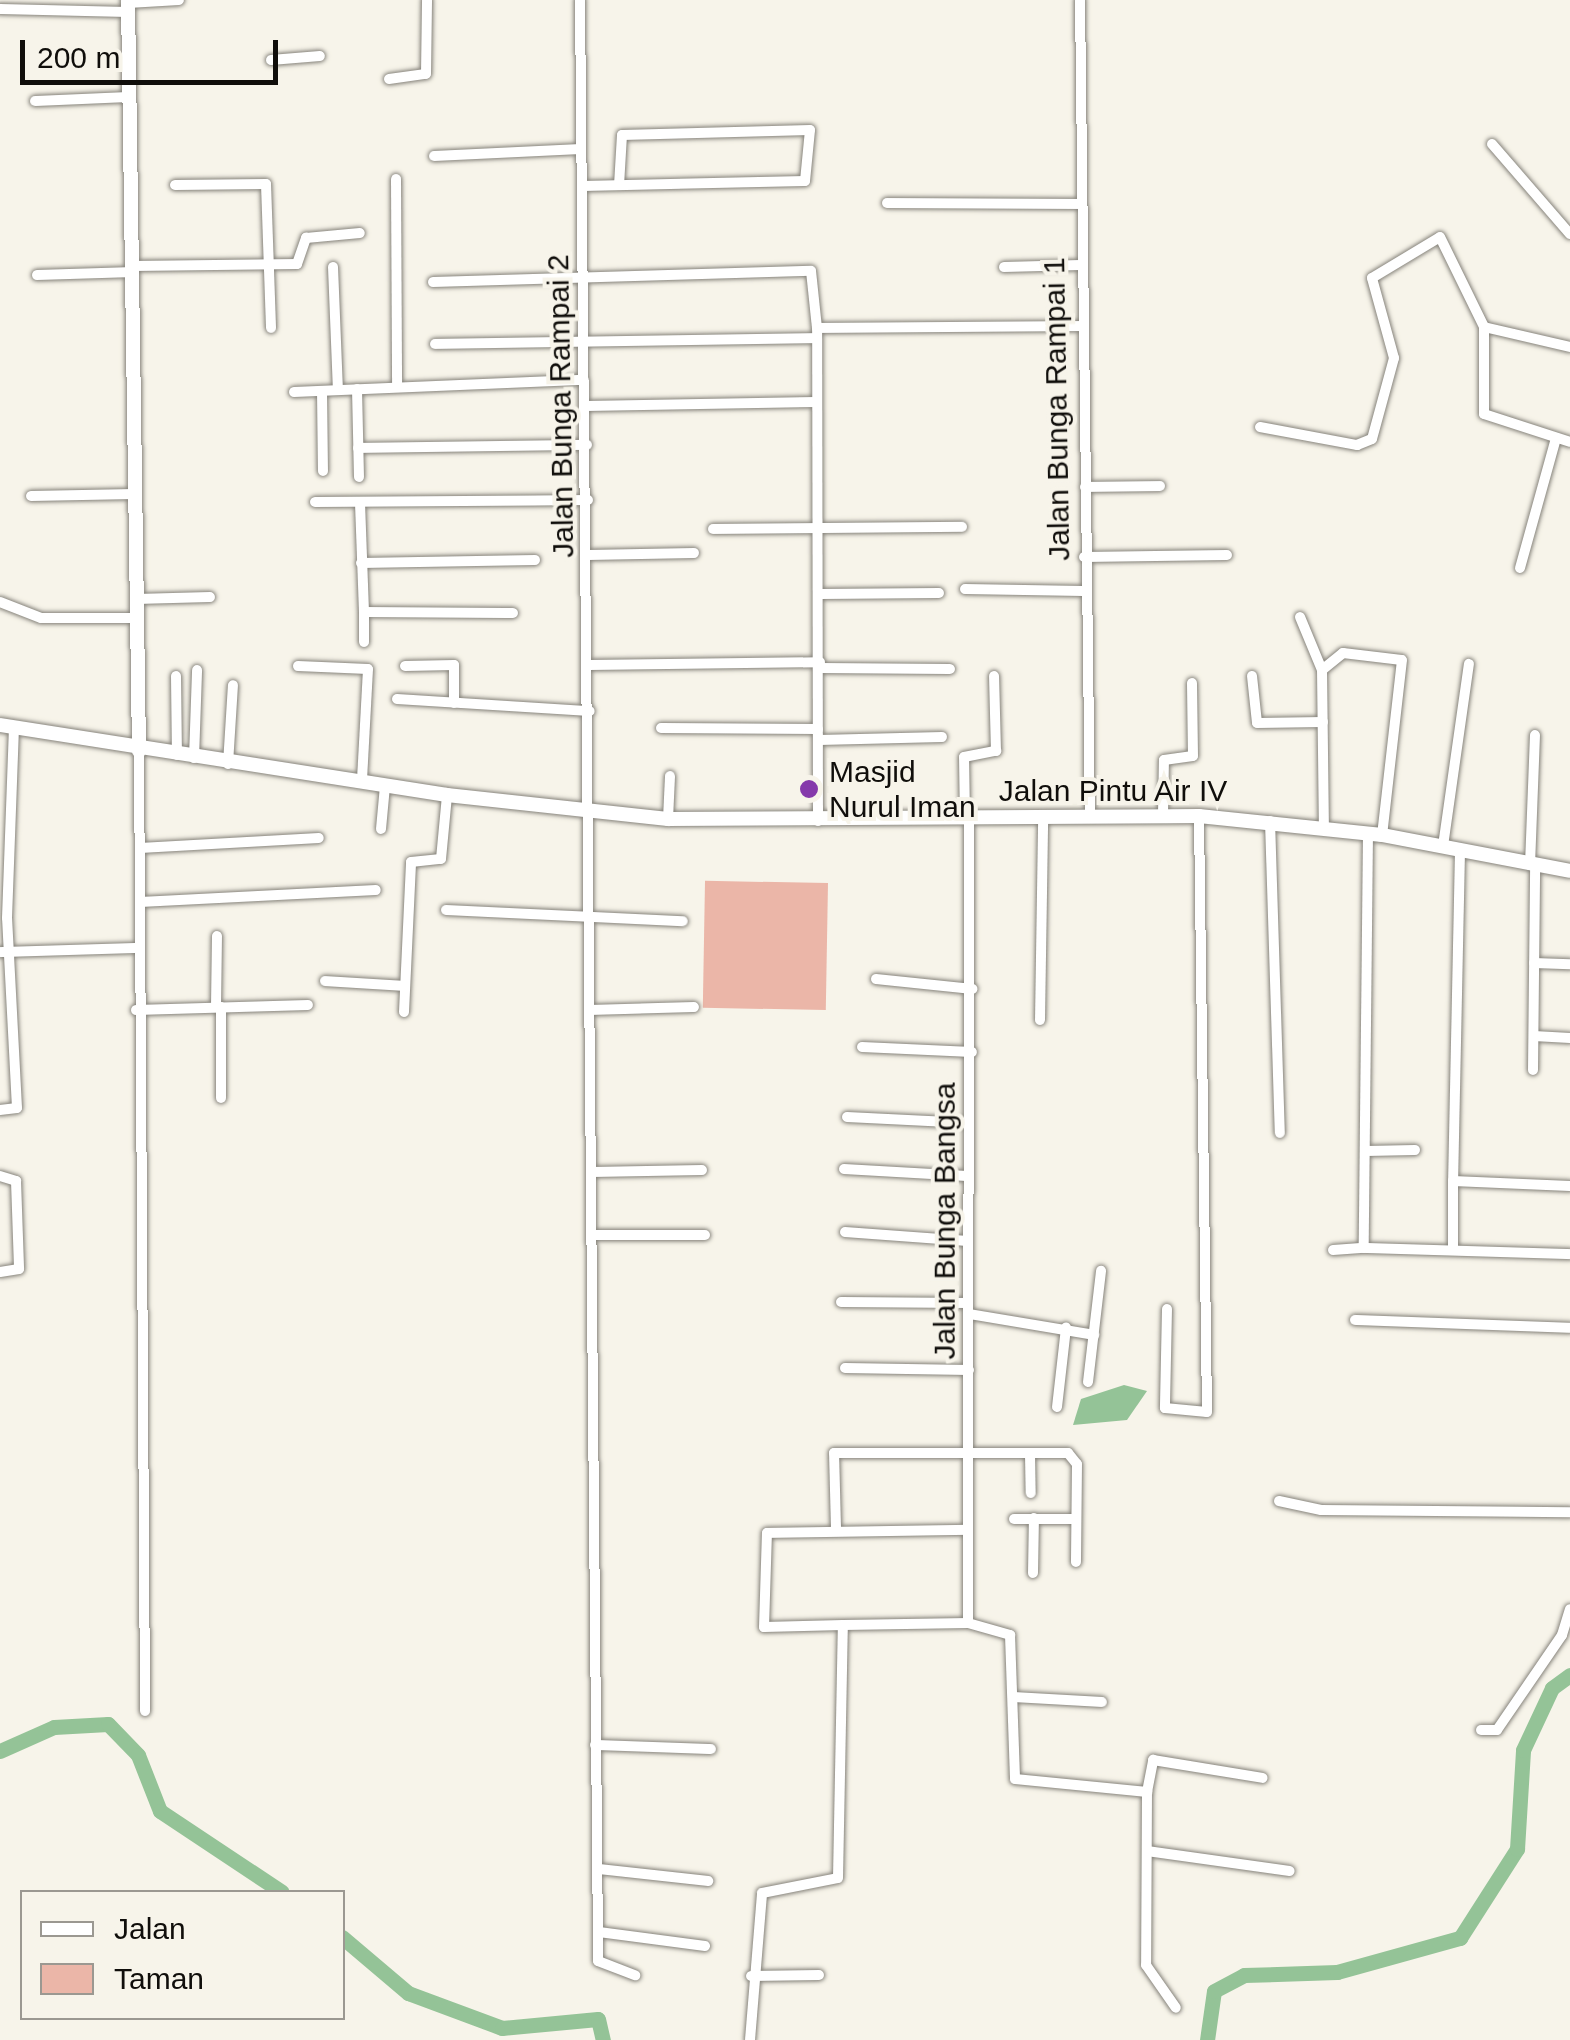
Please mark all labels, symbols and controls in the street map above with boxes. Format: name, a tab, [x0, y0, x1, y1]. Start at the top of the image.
scale bar	[25, 20, 282, 82]
text: 200 m	[37, 41, 120, 74]
street label: Jalan Bunga Rampai 2	[540, 254, 582, 558]
street label: Jalan Bunga Rampai 1	[1036, 257, 1078, 561]
place label: Masjid Nurul Iman	[829, 754, 976, 824]
street label: Jalan Pintu Air IV	[998, 773, 1228, 809]
marker: Masjid Nurul Iman	[798, 778, 820, 800]
street label: Jalan Bunga Bangsa	[927, 1083, 963, 1359]
legend	[20, 1890, 345, 2020]
text: Jalan	[114, 1912, 186, 1945]
text: Taman	[114, 1962, 204, 1995]

